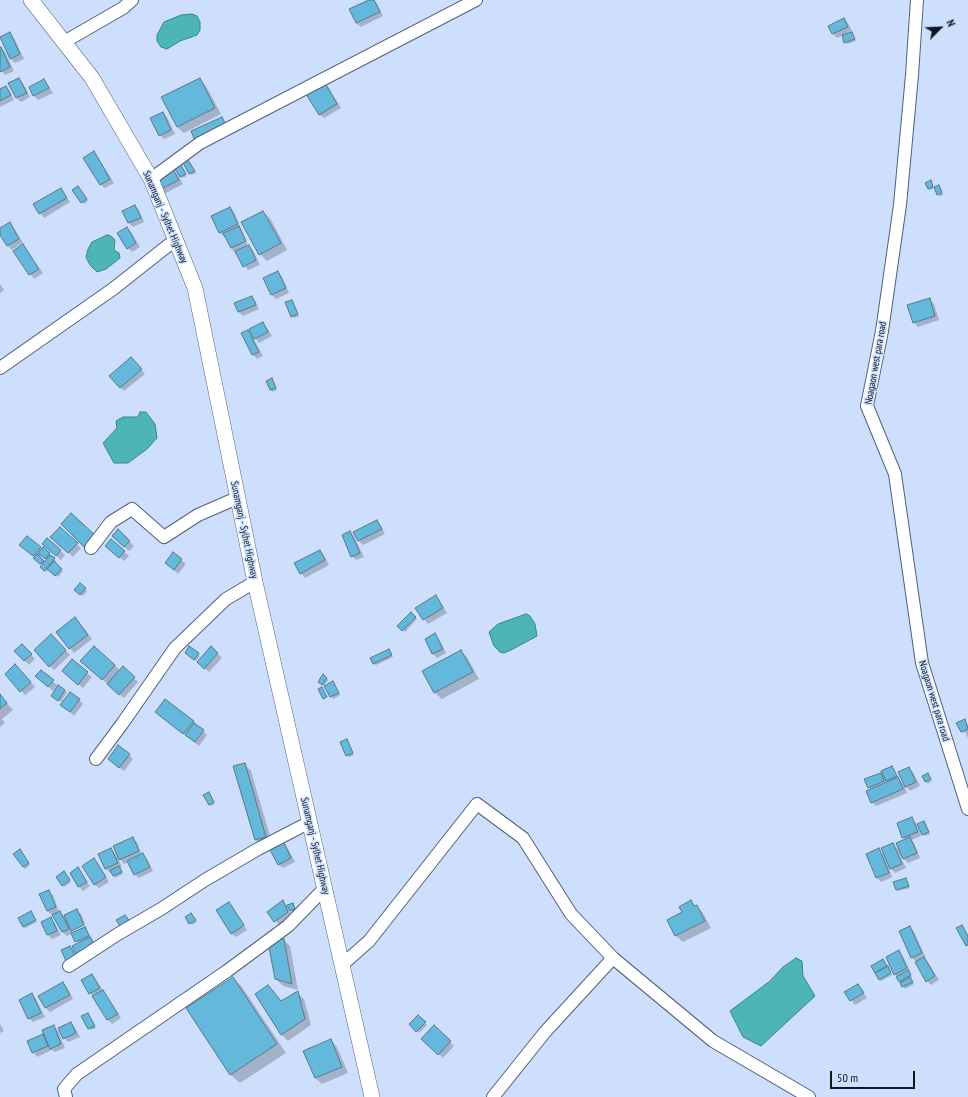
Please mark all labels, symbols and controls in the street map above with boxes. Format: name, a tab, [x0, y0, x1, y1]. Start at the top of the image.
north arrow	[920, 8, 960, 48]
text: N	[943, 18, 959, 29]
street label: Sunamganj - Sylhet Highway	[140, 169, 190, 265]
street label: Noagaon west para road	[863, 321, 889, 405]
street label: Sunamganj - Sylhet Highway	[228, 480, 260, 580]
street label: Noagaon west para road	[916, 659, 952, 743]
street label: Sunamganj - Sylhet Highway	[298, 796, 332, 896]
scale bar	[832, 1063, 917, 1089]
text: 50 m	[837, 1070, 858, 1085]

